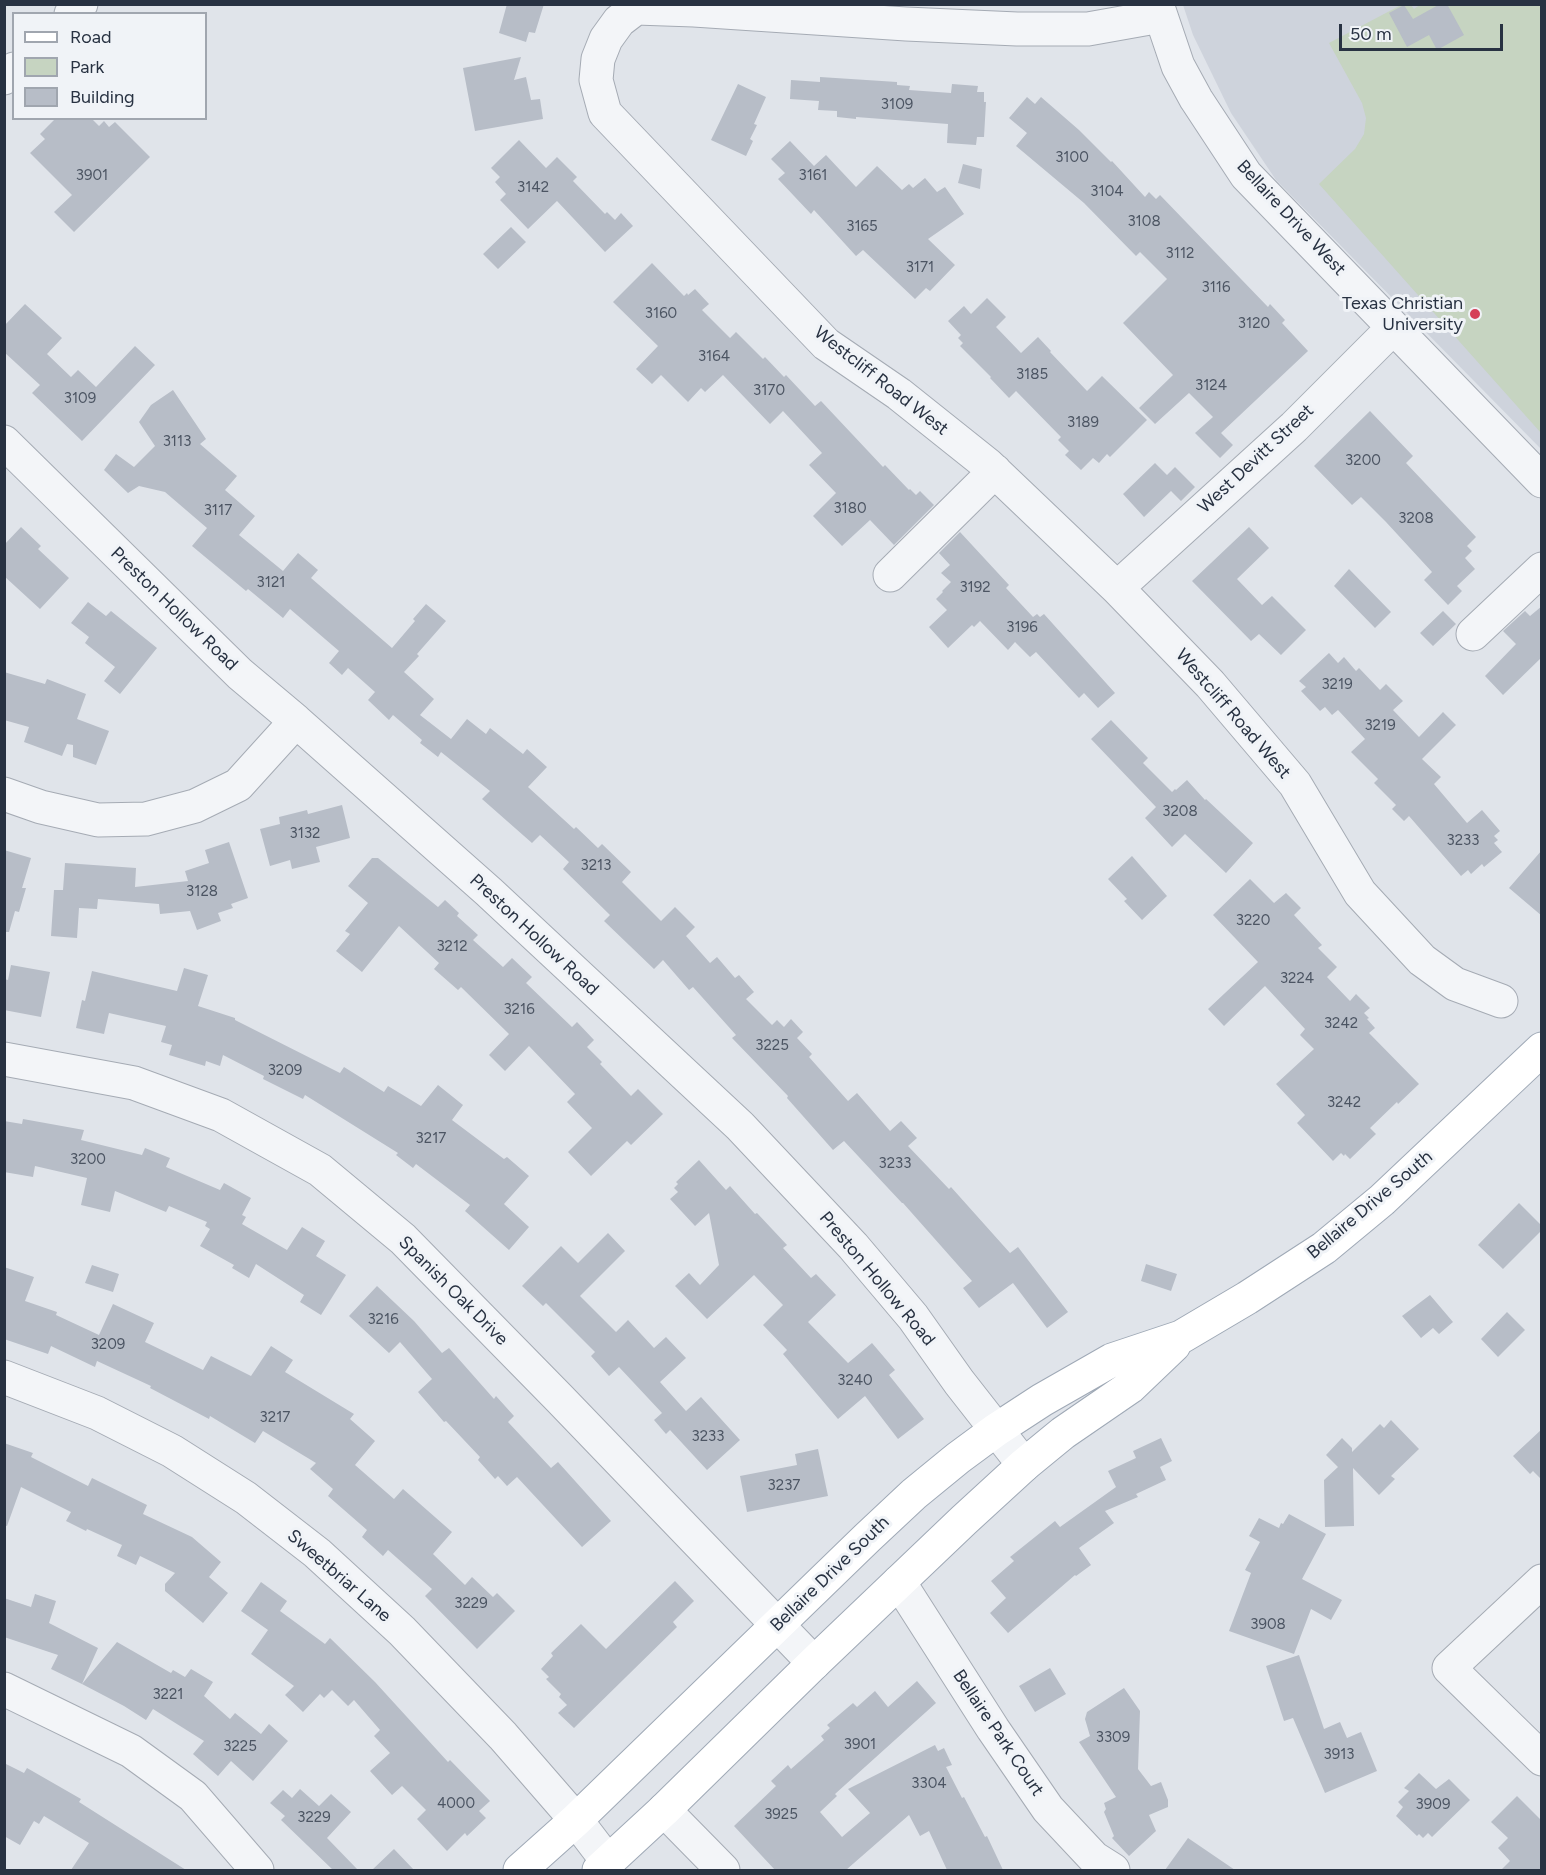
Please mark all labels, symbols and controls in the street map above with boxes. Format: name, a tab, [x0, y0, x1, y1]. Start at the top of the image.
legend	[12, 12, 207, 120]
scale bar	[1342, 12, 1506, 50]
text: 50 m	[1350, 23, 1392, 45]
text: Road	[70, 26, 111, 48]
text: Park	[70, 56, 104, 78]
text: Building	[70, 86, 135, 108]
house number: 3109	[881, 96, 913, 114]
house number: 3100	[1055, 149, 1089, 167]
street label: Bellaire Drive West	[1232, 156, 1350, 280]
house number: 3901	[76, 167, 108, 185]
house number: 3161	[798, 167, 828, 185]
house number: 3142	[517, 179, 549, 197]
house number: 3104	[1090, 183, 1124, 201]
house number: 3108	[1127, 213, 1161, 231]
house number: 3165	[846, 218, 878, 236]
house number: 3112	[1166, 245, 1194, 263]
house number: 3171	[906, 259, 934, 277]
house number: 3116	[1201, 279, 1231, 297]
place label: Texas Christian University	[1342, 293, 1463, 336]
house number: 3160	[645, 305, 677, 323]
marker: Texas Christian University	[1468, 307, 1482, 321]
house number: 3120	[1238, 315, 1270, 333]
street label: Westcliff Road West	[810, 322, 952, 440]
house number: 3164	[698, 348, 730, 366]
house number: 3185	[1016, 366, 1048, 384]
house number: 3124	[1195, 377, 1227, 395]
house number: 3170	[753, 382, 785, 400]
house number: 3109	[64, 390, 96, 408]
street label: West Devitt Street	[1194, 400, 1318, 518]
house number: 3189	[1067, 414, 1099, 432]
house number: 3113	[163, 433, 191, 451]
house number: 3200	[1345, 452, 1381, 470]
house number: 3180	[833, 500, 867, 518]
house number: 3117	[204, 502, 232, 520]
house number: 3208	[1398, 510, 1434, 528]
street label: Preston Hollow Road	[106, 543, 242, 675]
house number: 3121	[257, 574, 285, 592]
house number: 3192	[959, 579, 991, 597]
house number: 3196	[1006, 619, 1038, 637]
street label: Westcliff Road West	[1171, 645, 1295, 783]
house number: 3219	[1321, 676, 1353, 694]
house number: 3219	[1364, 717, 1396, 735]
house number: 3208	[1162, 803, 1198, 821]
house number: 3132	[290, 825, 320, 843]
house number: 3233	[1447, 832, 1479, 850]
house number: 3213	[581, 857, 611, 875]
street label: Preston Hollow Road	[465, 870, 603, 1000]
house number: 3128	[186, 883, 218, 901]
house number: 3220	[1236, 912, 1270, 930]
house number: 3212	[436, 938, 468, 956]
house number: 3224	[1280, 970, 1314, 988]
house number: 3216	[503, 1001, 535, 1019]
house number: 3242	[1324, 1015, 1358, 1033]
house number: 3225	[755, 1037, 789, 1055]
house number: 3209	[268, 1062, 302, 1080]
house number: 3242	[1327, 1094, 1361, 1112]
house number: 3217	[416, 1130, 446, 1148]
street label: Bellaire Drive South	[1303, 1146, 1437, 1264]
house number: 3200	[70, 1151, 106, 1169]
house number: 3233	[879, 1155, 911, 1173]
street label: Preston Hollow Road	[815, 1208, 939, 1350]
street label: Spanish Oak Drive	[394, 1232, 512, 1350]
house number: 3216	[367, 1311, 399, 1329]
house number: 3209	[91, 1336, 125, 1354]
house number: 3240	[837, 1372, 873, 1390]
house number: 3217	[260, 1409, 290, 1427]
house number: 3233	[692, 1428, 724, 1446]
house number: 3237	[768, 1477, 800, 1495]
street label: Bellaire Drive South	[766, 1512, 894, 1636]
street label: Sweetbriar Lane	[283, 1525, 395, 1627]
house number: 3229	[454, 1595, 488, 1613]
house number: 3908	[1250, 1616, 1286, 1634]
street label: Bellaire Park Court	[948, 1666, 1048, 1800]
house number: 3221	[152, 1686, 184, 1704]
house number: 3309	[1096, 1729, 1130, 1747]
house number: 3901	[844, 1736, 876, 1754]
house number: 3225	[223, 1738, 257, 1756]
house number: 3913	[1323, 1746, 1355, 1764]
house number: 3304	[911, 1775, 947, 1793]
house number: 4000	[437, 1795, 475, 1813]
house number: 3909	[1416, 1796, 1450, 1814]
house number: 3925	[764, 1806, 798, 1824]
house number: 3229	[297, 1809, 331, 1827]

